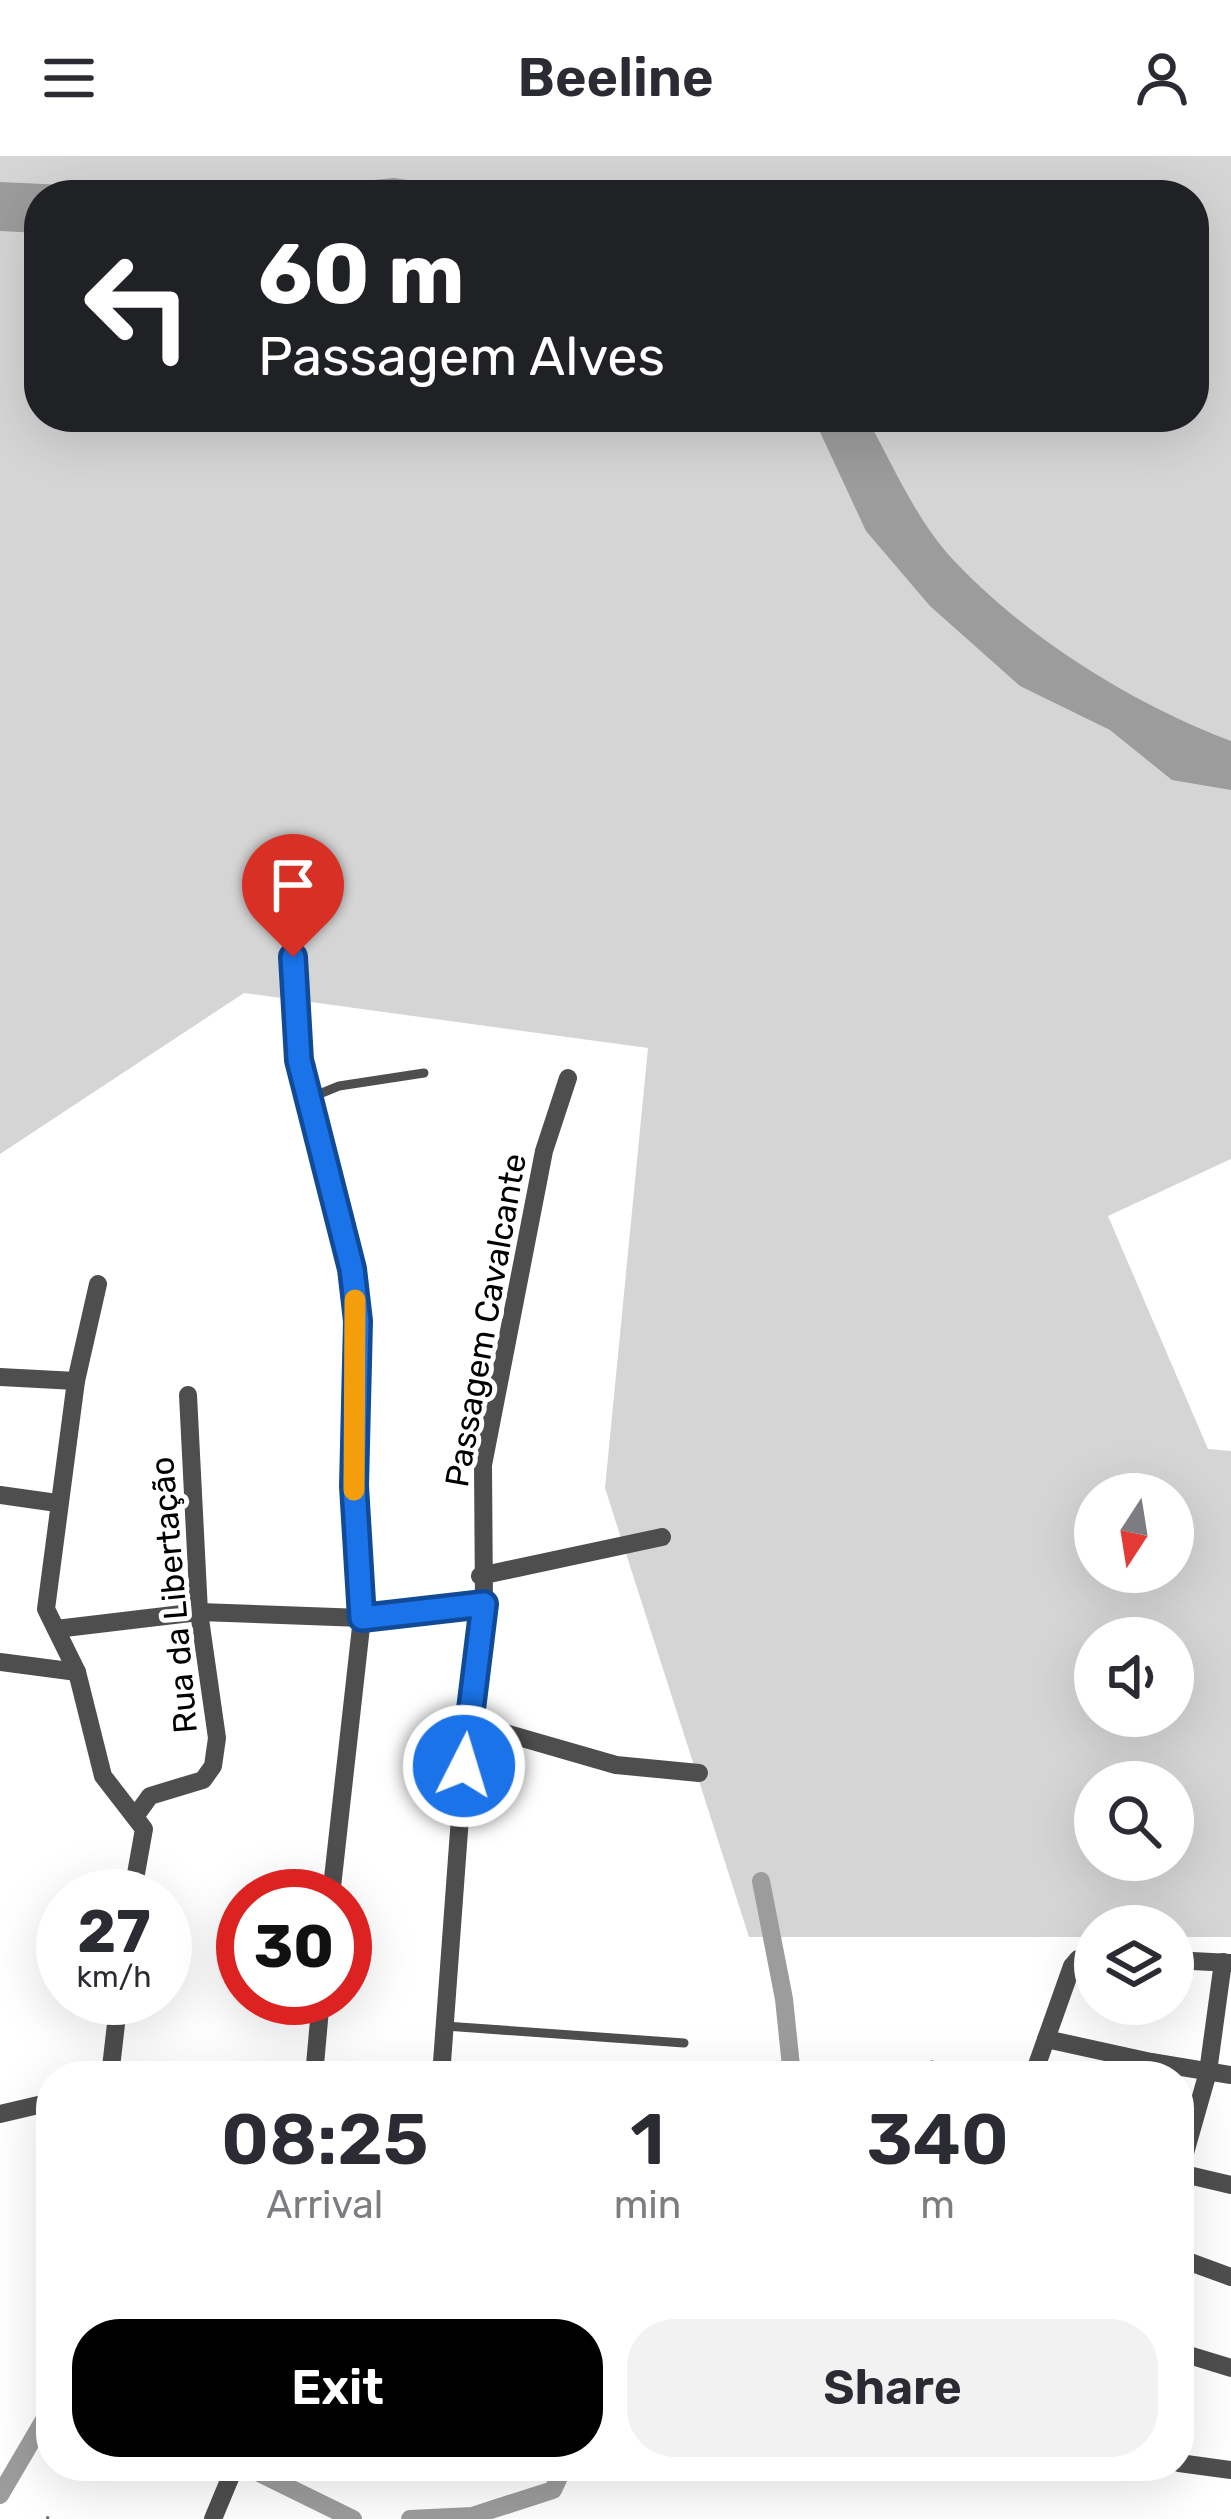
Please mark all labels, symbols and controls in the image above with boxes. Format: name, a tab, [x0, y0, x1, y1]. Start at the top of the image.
icon: menu	[36, 45, 102, 111]
icon: person	[1129, 45, 1195, 111]
text: Beeline	[517, 46, 714, 110]
text: 60 m	[258, 224, 465, 324]
icon: left	[60, 228, 216, 384]
text: Passagem Alves	[258, 325, 665, 389]
pin	[242, 834, 344, 957]
icon: arrive	[260, 852, 326, 918]
street label: Passagem Cavalcante	[437, 1150, 534, 1490]
street label: Rua da Libertação	[142, 1455, 205, 1735]
north arrow	[1074, 1473, 1194, 1593]
map controls	[1074, 1473, 1194, 2025]
button: sound	[1074, 1617, 1194, 1737]
position arrow	[401, 1703, 527, 1829]
button: search	[1074, 1761, 1194, 1881]
speed limit sign: 30	[216, 1869, 372, 2025]
text: 27	[77, 1896, 151, 1967]
button: layers	[1074, 1905, 1194, 2025]
text: km/h	[77, 1959, 151, 1995]
text: 08:25	[221, 2097, 429, 2182]
text: 1	[630, 2097, 665, 2182]
text: 340	[866, 2097, 1009, 2182]
text: Arrival	[266, 2182, 383, 2228]
text: min	[614, 2182, 681, 2228]
text: m	[920, 2182, 955, 2228]
button: Exit	[72, 2319, 603, 2457]
button: Share	[627, 2319, 1158, 2457]

